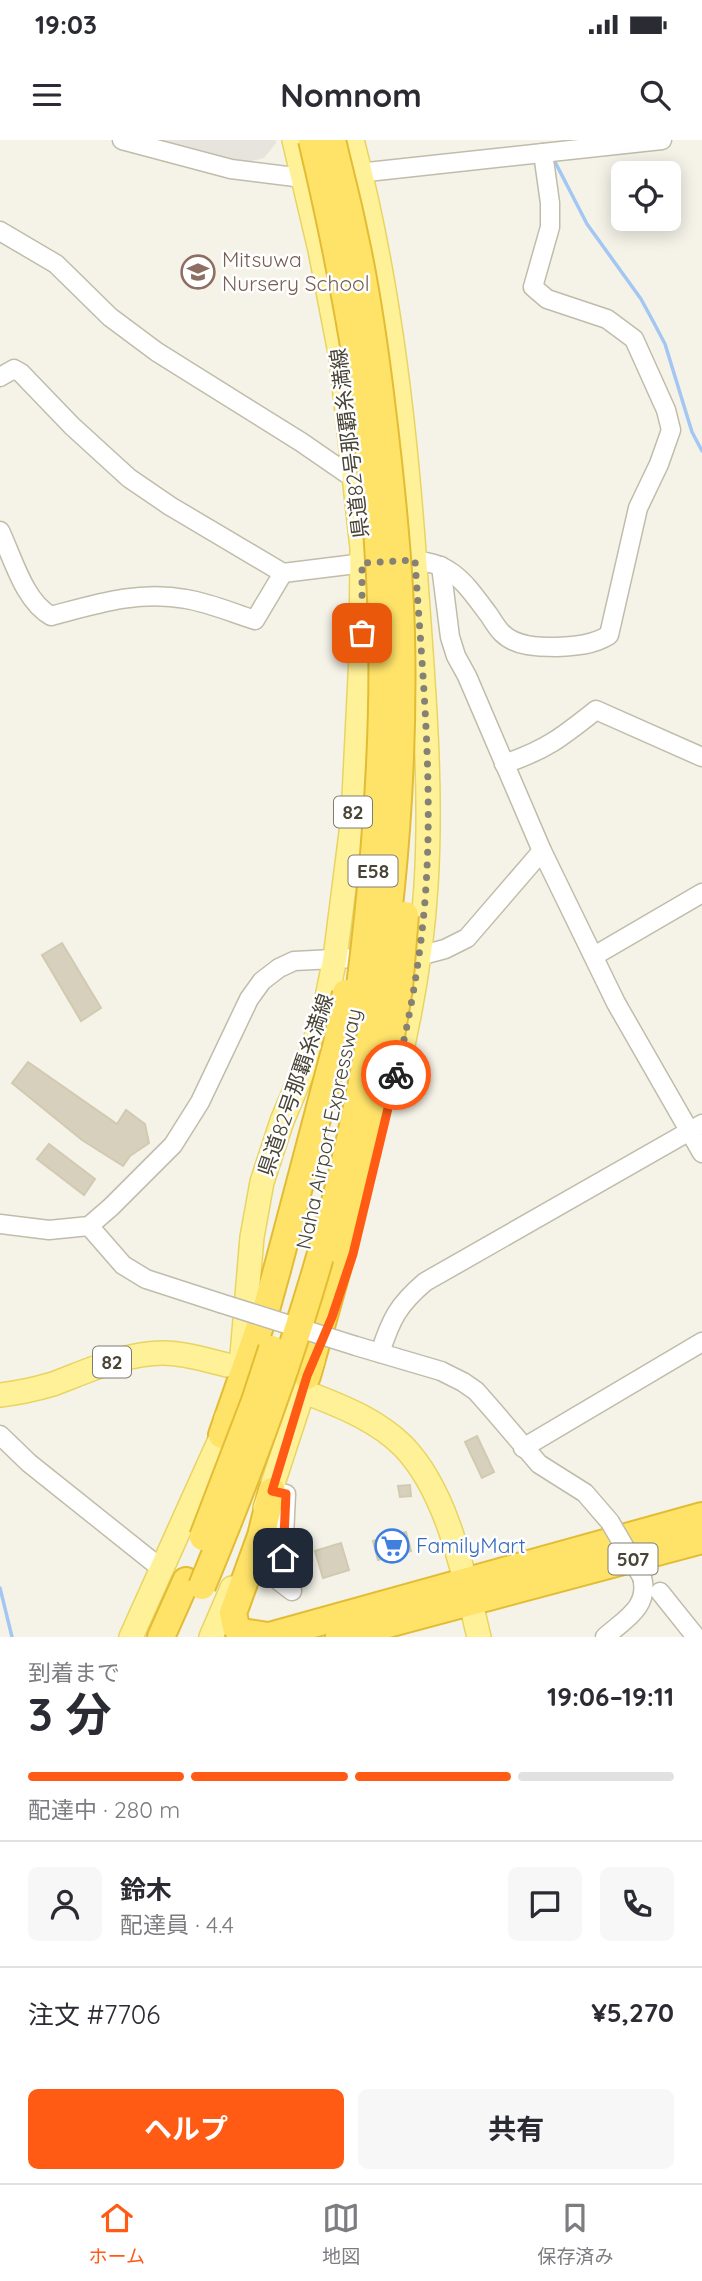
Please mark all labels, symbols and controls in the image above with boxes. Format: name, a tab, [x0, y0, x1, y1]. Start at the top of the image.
text: 19:03	[35, 8, 97, 41]
text: Nomnom	[280, 75, 422, 115]
icon: menu	[28, 76, 66, 114]
icon: search	[636, 76, 674, 114]
map controls	[611, 161, 681, 231]
button: locate	[611, 161, 681, 231]
place label: Mitsuwa Nursery School	[222, 246, 370, 296]
school or university icon: Mitsuwa Nursery School	[179, 253, 217, 291]
street label: 県道82号那覇糸満線	[324, 347, 374, 539]
pin	[332, 603, 392, 663]
icon: bag	[343, 614, 381, 652]
road number: 82	[334, 796, 372, 828]
road number: E58	[348, 856, 398, 886]
street label: 県道82号那覇糸満線	[252, 990, 338, 1179]
street label: Naha Airport Expressway	[290, 1006, 366, 1252]
courier	[361, 1040, 431, 1110]
icon: bike	[377, 1056, 415, 1094]
road number: 82	[93, 1346, 131, 1378]
supermarket icon: FamilyMart	[373, 1527, 411, 1565]
pin	[253, 1528, 313, 1588]
place label: FamilyMart	[416, 1532, 526, 1558]
icon: home	[264, 1539, 302, 1577]
road number: 507	[608, 1544, 658, 1574]
text: 到着まで	[28, 1658, 120, 1687]
text: 19:06–19:11	[547, 1680, 674, 1713]
text: 3 分	[28, 1685, 112, 1743]
text: 配達中 · 280 m	[28, 1795, 180, 1824]
button: person	[28, 1867, 102, 1941]
button: chat	[508, 1867, 582, 1941]
button: phone	[600, 1867, 674, 1941]
text: 鈴木	[120, 1873, 172, 1906]
text: 配達員 · 4.4	[120, 1910, 234, 1939]
text: ¥5,270	[591, 1996, 674, 2029]
text: 注文 #7706	[28, 1998, 160, 2031]
button: ヘルプ	[28, 2089, 344, 2169]
button: 共有	[358, 2089, 674, 2169]
tab: ホーム	[89, 2199, 145, 2268]
tab: 地図	[322, 2199, 360, 2268]
tab: 保存済み	[537, 2199, 613, 2268]

